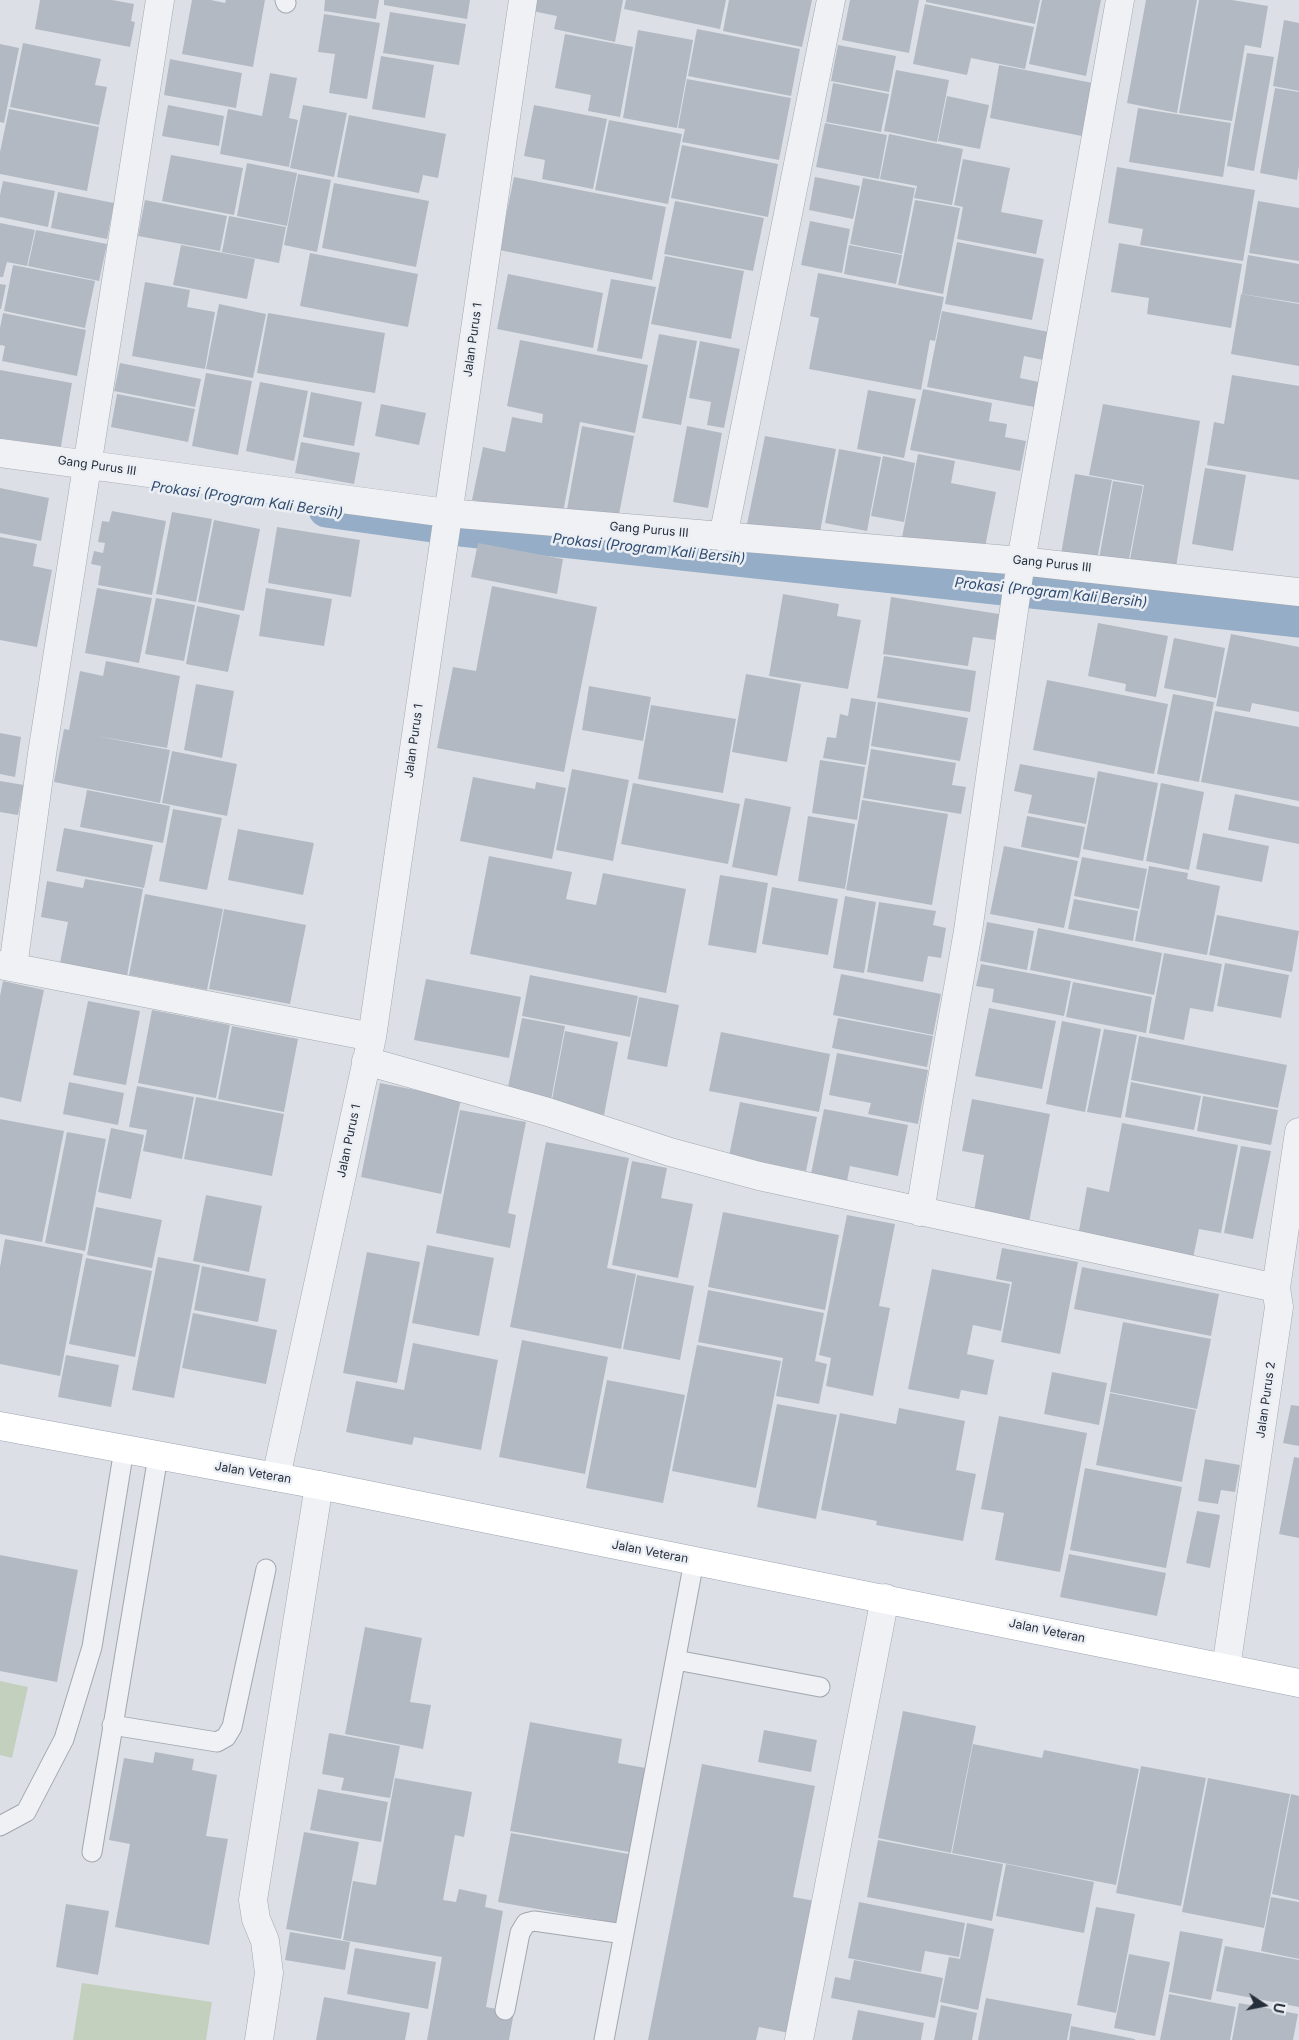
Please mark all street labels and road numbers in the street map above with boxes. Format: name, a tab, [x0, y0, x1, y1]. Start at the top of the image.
street label: Jalan Purus 1	[461, 302, 485, 378]
street label: Gang Purus III	[57, 453, 137, 479]
street label: Gang Purus III	[609, 519, 689, 541]
street label: Gang Purus III	[1012, 553, 1092, 575]
street label: Jalan Purus 1	[402, 703, 426, 779]
street label: Jalan Purus 1	[334, 1103, 364, 1179]
street label: Jalan Purus 2	[1254, 1361, 1278, 1439]
street label: Jalan Veteran	[214, 1459, 292, 1487]
street label: Jalan Veteran	[611, 1538, 689, 1566]
street label: Jalan Veteran	[1008, 1616, 1086, 1646]

